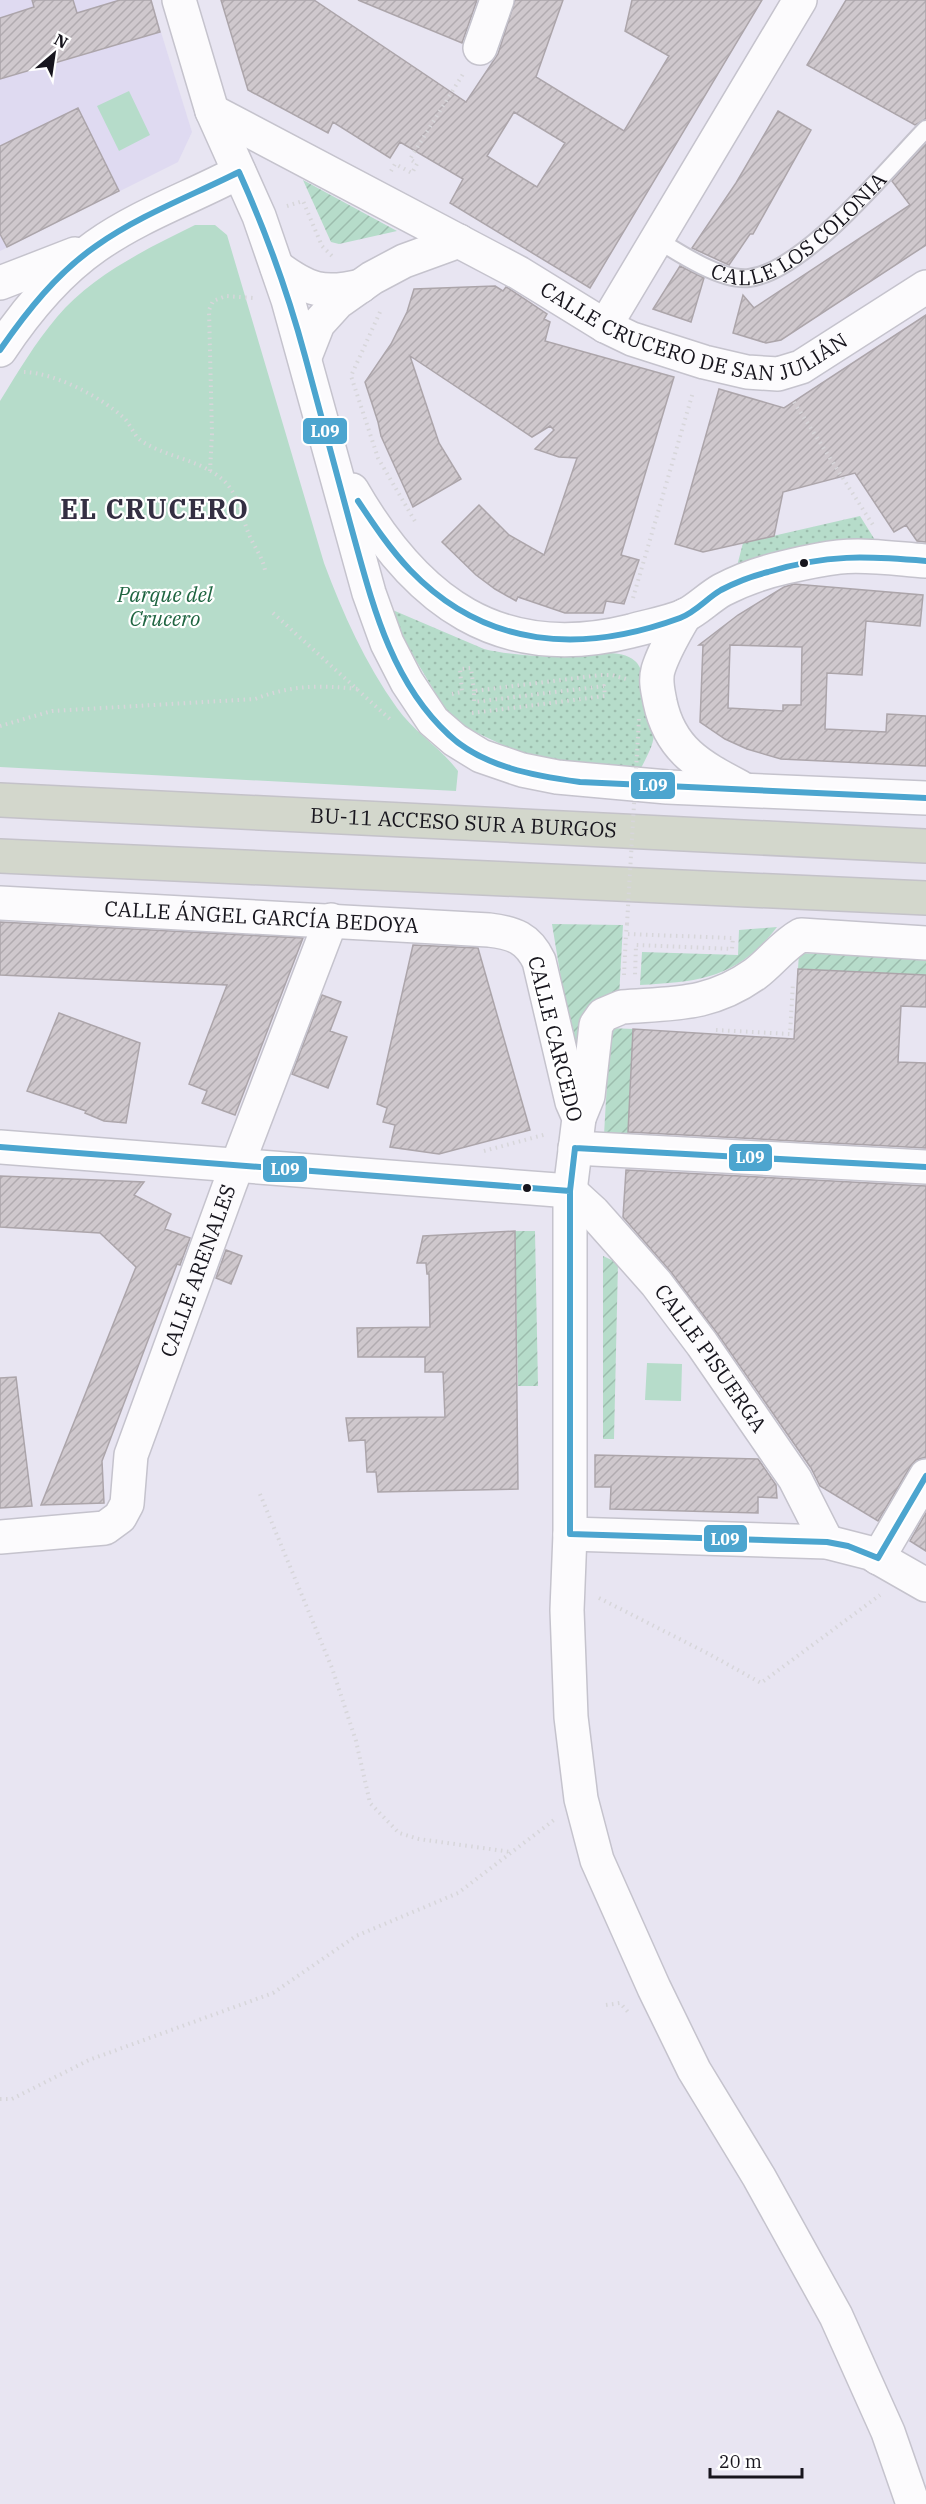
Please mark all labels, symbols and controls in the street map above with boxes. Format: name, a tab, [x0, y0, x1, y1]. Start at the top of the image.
north arrow	[24, 24, 84, 84]
text: N	[51, 29, 72, 53]
street label: CALLE LOS COLONIA	[707, 165, 893, 291]
street label: CALLE CRUCERO DE SAN JULIÁN	[535, 274, 852, 387]
line badge: L09	[302, 417, 348, 445]
text: L09	[310, 421, 340, 441]
district label: EL CRUCERO	[60, 491, 250, 526]
unlabelled marker	[798, 557, 810, 569]
park label: Parque del Crucero	[116, 580, 214, 632]
line badge: L09	[630, 771, 676, 800]
text: L09	[638, 775, 668, 795]
street label: BU-11 ACCESO SUR A BURGOS	[310, 800, 617, 844]
street label: CALLE ÁNGEL GARCÍA BEDOYA	[104, 894, 420, 939]
street label: CALLE CARCEDO	[522, 953, 590, 1125]
line badge: L09	[728, 1143, 773, 1172]
text: L09	[735, 1147, 765, 1167]
line badge: L09	[262, 1155, 308, 1183]
text: L09	[270, 1159, 300, 1179]
street label: CALLE ARENALES	[153, 1180, 242, 1361]
unlabelled marker	[521, 1182, 533, 1194]
street label: CALLE PISUERGA	[649, 1278, 774, 1438]
line badge: L09	[703, 1524, 748, 1553]
text: L09	[710, 1529, 740, 1549]
scale bar	[710, 2441, 802, 2479]
text: 20 m	[719, 2450, 762, 2473]

